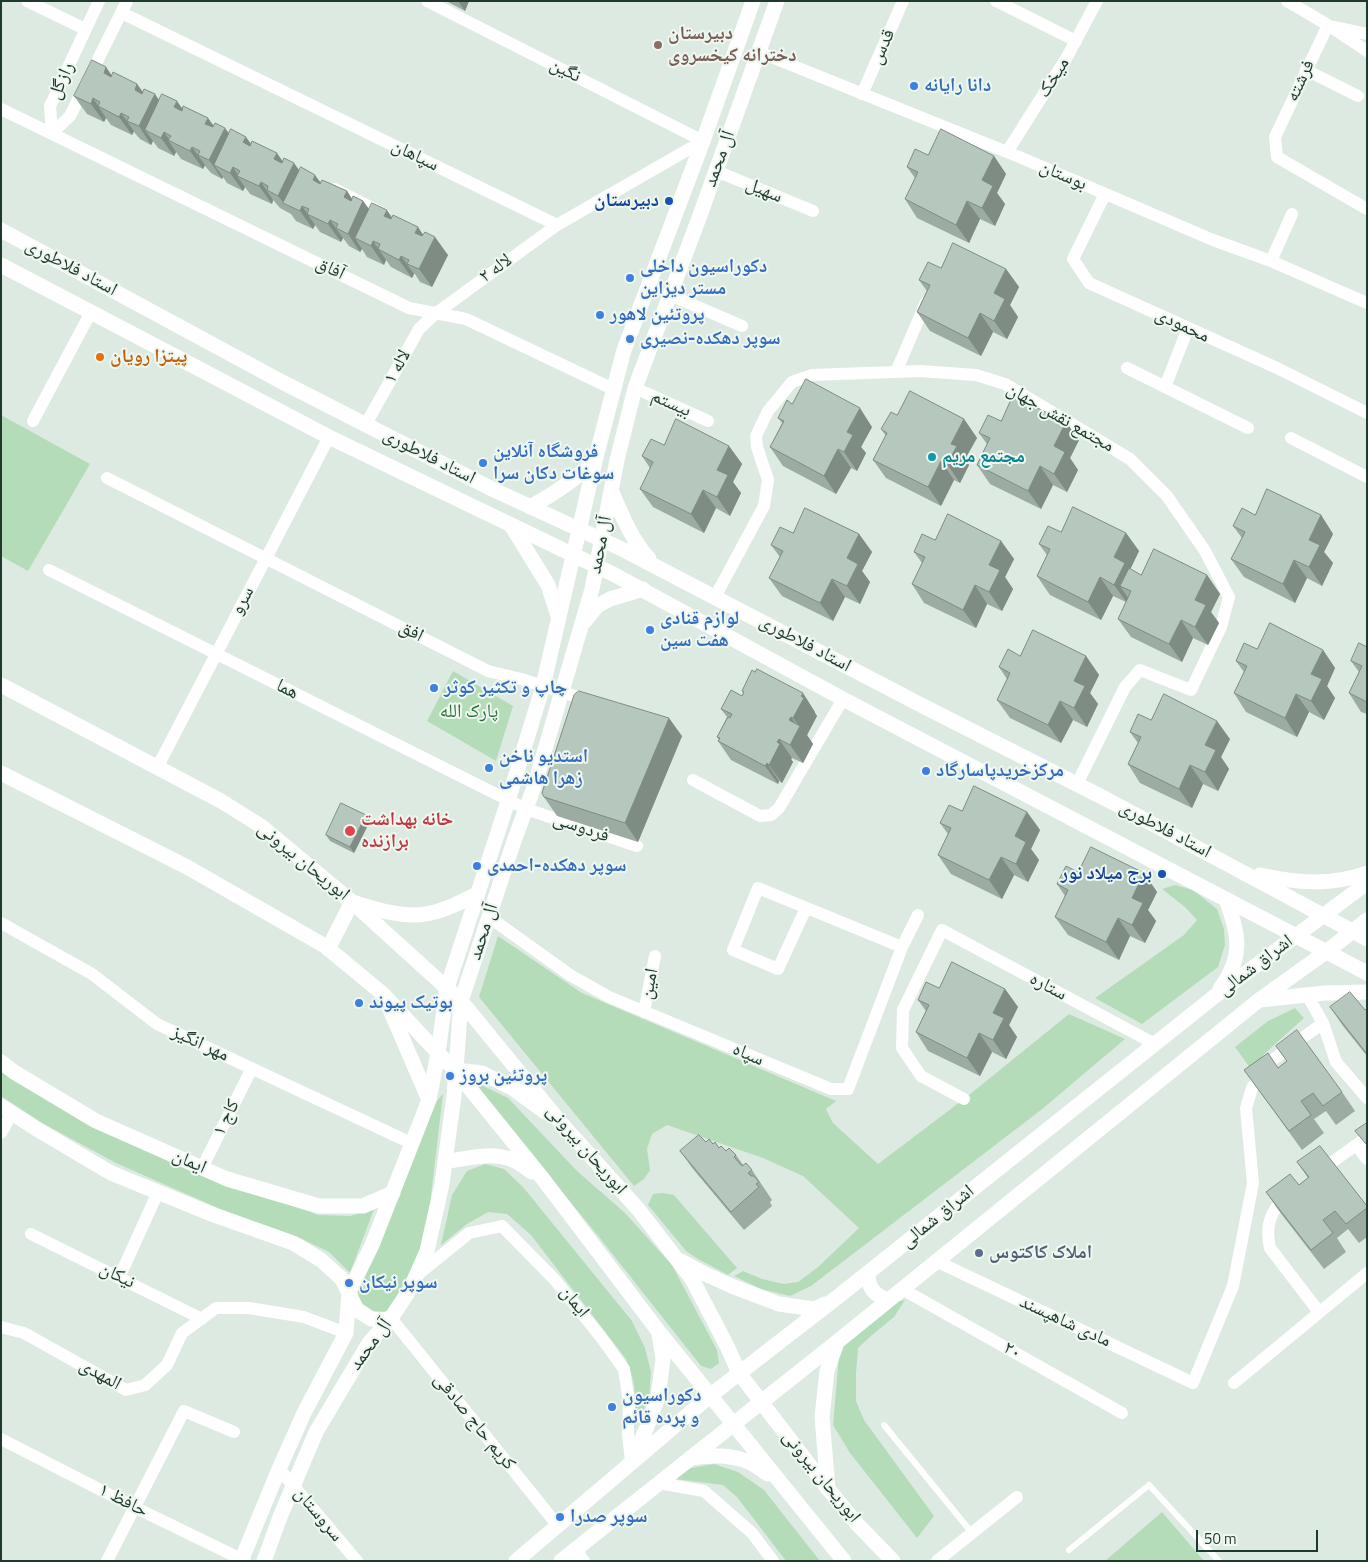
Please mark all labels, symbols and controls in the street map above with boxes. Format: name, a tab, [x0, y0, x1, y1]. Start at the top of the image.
place label: دبیرستان دخترانه کیخسروی	[668, 23, 797, 67]
street label: قدس	[865, 26, 901, 68]
marker: دبیرستان دخترانه کیخسروی	[652, 39, 664, 51]
street label: نگین	[546, 54, 584, 88]
street label: میخک	[1033, 54, 1075, 102]
street label: فرشته	[1281, 56, 1321, 106]
street label: رازگل	[44, 59, 80, 103]
place label: دانا رایانه	[924, 75, 991, 97]
marker: دانا رایانه	[908, 80, 920, 92]
street label: آل محمد	[699, 128, 741, 190]
street label: سپاهان	[388, 135, 442, 177]
street label: بوستان	[1036, 156, 1090, 196]
street label: سهیل	[742, 173, 786, 209]
place label: دبیرستان	[594, 190, 659, 212]
marker: دبیرستان	[663, 195, 675, 207]
street label: استاد فلاطوری	[21, 234, 121, 302]
street label: لاله ۲	[475, 249, 517, 289]
street label: آفاق	[312, 252, 348, 286]
place label: دکوراسیون داخلی مستر دیزاین	[640, 256, 767, 300]
marker: دکوراسیون داخلی مستر دیزاین	[624, 272, 636, 284]
street label: محمودی	[1151, 303, 1213, 349]
place label: پروتئین لاهور	[610, 304, 705, 326]
marker: پروتئین لاهور	[594, 309, 606, 321]
place label: سوپر دهکده-نصیری	[640, 328, 780, 350]
marker: سوپر دهکده-نصیری	[624, 333, 636, 345]
place label: پیتزا رویان	[110, 346, 187, 368]
street label: لاله ۱	[380, 346, 416, 388]
marker: پیتزا رویان	[94, 351, 106, 363]
street label: مجتمع نقش جهان	[1002, 378, 1118, 458]
street label: بیستم	[647, 385, 695, 423]
street label: استاد فلاطوری	[379, 424, 479, 490]
place label: فروشگاه آنلاین سوغات دکان سرا	[493, 441, 614, 485]
place label: مجتمع مریم	[942, 446, 1025, 468]
marker: مجتمع مریم	[926, 451, 938, 463]
marker: فروشگاه آنلاین سوغات دکان سرا	[477, 457, 489, 469]
street label: آل محمد	[584, 514, 618, 576]
street label: سرو	[226, 583, 260, 619]
place label: لوازم قنادی هفت سین	[660, 608, 739, 652]
street label: استاد فلاطوری	[755, 610, 855, 678]
street label: افق	[395, 616, 427, 648]
marker: لوازم قنادی هفت سین	[644, 624, 656, 636]
street label: هما	[272, 675, 302, 705]
place label: چاپ و تکثیر کوثر	[444, 677, 567, 699]
marker: چاپ و تکثیر کوثر	[428, 682, 440, 694]
park label: پارک الله	[440, 701, 498, 723]
place label: استدیو ناخن زهرا هاشمی	[499, 746, 588, 790]
place label: مرکزخریدپاسارگاد	[936, 760, 1064, 782]
marker: استدیو ناخن زهرا هاشمی	[483, 762, 495, 774]
marker: مرکزخریدپاسارگاد	[920, 765, 932, 777]
street label: استاد فلاطوری	[1115, 796, 1215, 864]
street label: فردوسی	[550, 808, 612, 848]
place label: خانه بهداشت برازنده	[361, 809, 453, 853]
street label: ابوریحان بیرونی	[252, 818, 354, 906]
marker: خانه بهداشت برازنده	[343, 824, 357, 838]
place label: سوپر دهکده-احمدی	[487, 855, 627, 877]
marker: سوپر دهکده-احمدی	[471, 860, 483, 872]
place label: برج میلاد نور	[1061, 863, 1152, 885]
marker: برج میلاد نور	[1156, 868, 1168, 880]
street label: آل محمد	[464, 901, 504, 963]
street label: اشراق شمالی	[1214, 930, 1298, 1002]
street label: امین	[636, 967, 664, 1001]
street label: ستاره	[1025, 968, 1071, 1006]
place label: بوتیک پیوند	[369, 992, 453, 1014]
marker: بوتیک پیوند	[353, 997, 365, 1009]
street label: مهر انگیز	[168, 1021, 232, 1067]
street label: سپاه	[729, 1038, 767, 1072]
place label: پروتئین بروز	[460, 1065, 547, 1087]
marker: پروتئین بروز	[444, 1070, 456, 1082]
street label: کاج ۱	[209, 1096, 245, 1140]
street label: ابوریحان بیرونی	[541, 1100, 631, 1200]
street label: ایمان	[168, 1145, 210, 1179]
street label: اشراق شمالی	[897, 1180, 979, 1254]
place label: املاک کاکتوس	[989, 1242, 1092, 1264]
marker: املاک کاکتوس	[973, 1247, 985, 1259]
street label: نیکان	[95, 1258, 139, 1294]
place label: سوپر نیکان	[359, 1272, 438, 1294]
marker: سوپر نیکان	[343, 1277, 355, 1289]
street label: ایمان	[554, 1281, 594, 1323]
street label: مادی شاهپسند	[1016, 1291, 1114, 1353]
street label: آل محمد	[345, 1315, 397, 1375]
street label: ۲۰	[999, 1337, 1025, 1365]
street label: المهدی	[75, 1354, 125, 1396]
street label: کریم حاج صادقی	[428, 1369, 520, 1475]
place label: دکوراسیون و پرده قائم	[622, 1385, 701, 1429]
marker: دکوراسیون و پرده قائم	[606, 1401, 618, 1413]
street label: ابوریحان بیرونی	[777, 1426, 865, 1528]
street label: حافظ ۱	[95, 1479, 151, 1523]
street label: سروستان	[289, 1483, 347, 1547]
place label: سوپر صدرا	[570, 1506, 648, 1528]
marker: سوپر صدرا	[554, 1511, 566, 1523]
scale bar	[1198, 1520, 1320, 1552]
text: 50 m	[1204, 1527, 1237, 1550]

